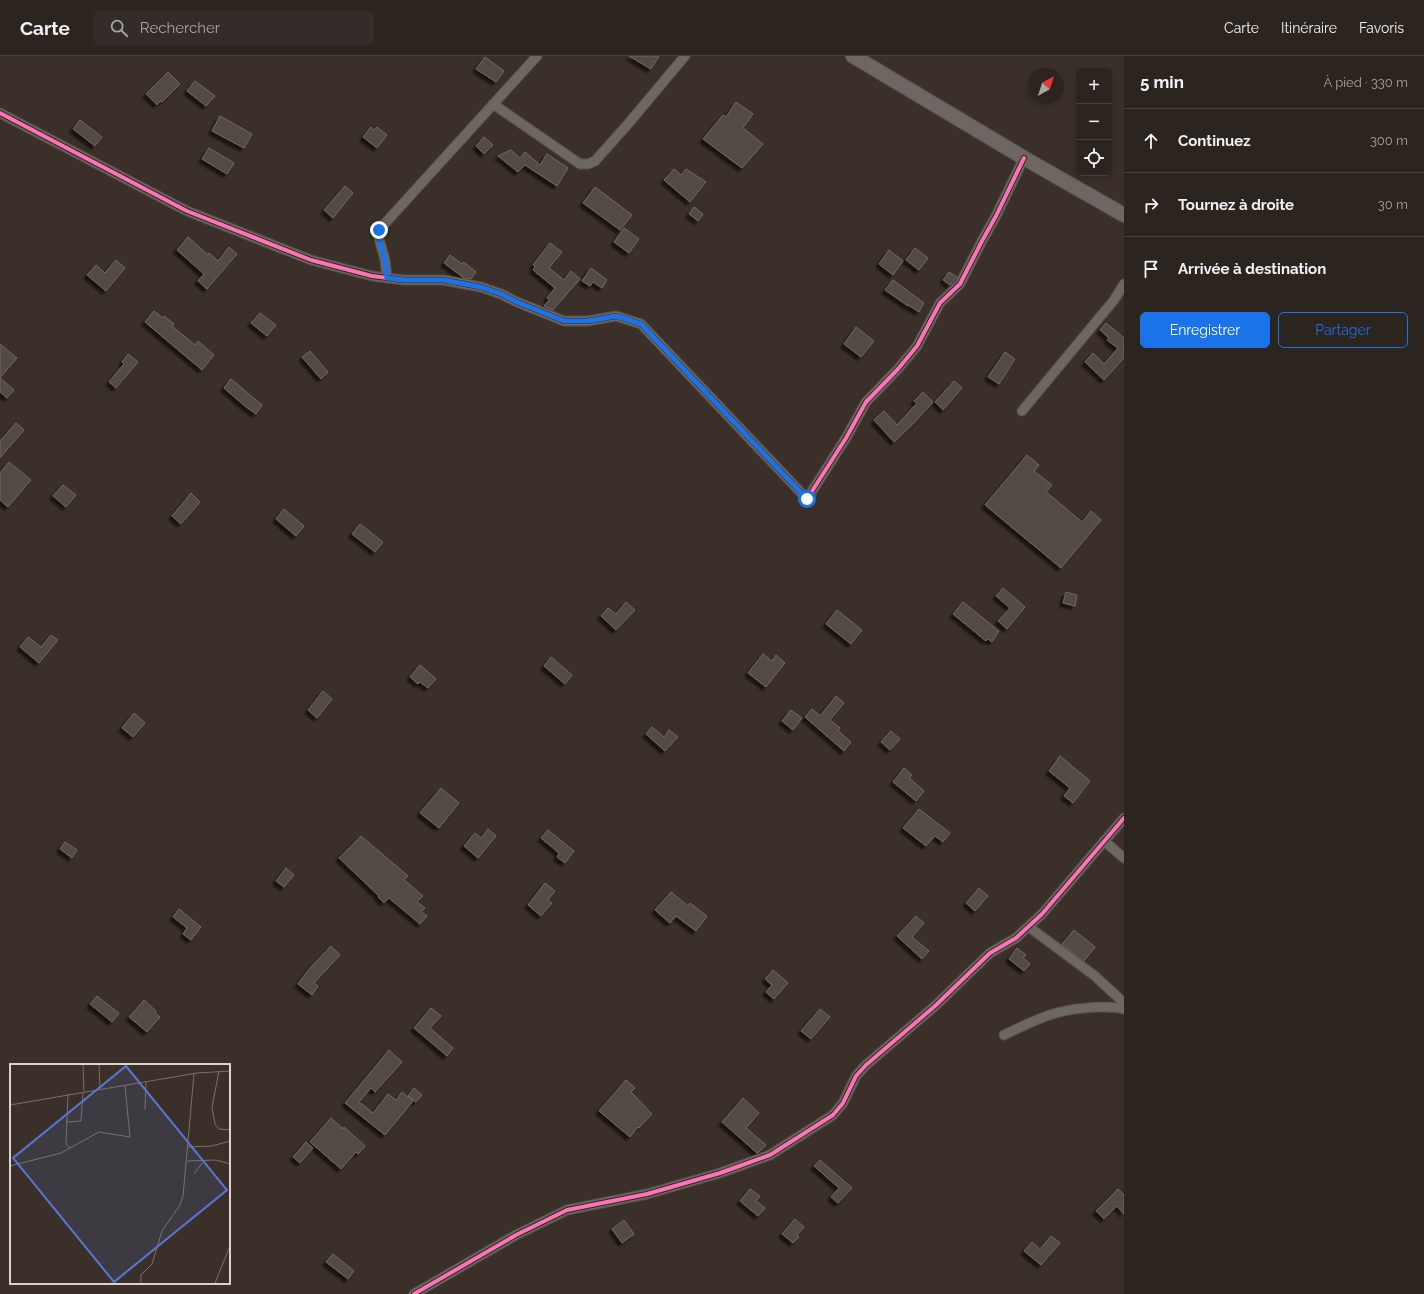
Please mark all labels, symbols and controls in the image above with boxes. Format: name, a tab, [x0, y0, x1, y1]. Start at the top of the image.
search box	[94, 10, 374, 46]
text: Carte	[20, 17, 70, 39]
icon: search	[108, 17, 130, 39]
text: Rechercher	[140, 19, 220, 37]
text: Carte	[1224, 20, 1259, 36]
text: Itinéraire	[1281, 20, 1337, 36]
text: Favoris	[1359, 20, 1404, 36]
north arrow	[1028, 68, 1064, 104]
map controls	[1076, 68, 1112, 176]
button: +	[1076, 68, 1112, 104]
text: 5 min	[1140, 72, 1184, 92]
text: À pied · 330 m	[1324, 75, 1408, 90]
button: −	[1076, 104, 1112, 140]
icon: ahead	[1140, 130, 1162, 152]
text: Continuez	[1178, 132, 1251, 150]
text: 300 m	[1370, 133, 1408, 148]
button: locate	[1076, 140, 1112, 176]
icon: right	[1140, 194, 1162, 216]
text: Tournez à droite	[1178, 196, 1294, 214]
text: 30 m	[1378, 197, 1408, 212]
route end	[370, 221, 388, 239]
icon: arrive	[1140, 258, 1162, 280]
text: Arrivée à destination	[1178, 260, 1326, 278]
button: Enregistrer	[1140, 312, 1270, 348]
button: Partager	[1278, 312, 1408, 348]
route start	[798, 490, 816, 508]
inset map	[10, 1064, 230, 1284]

